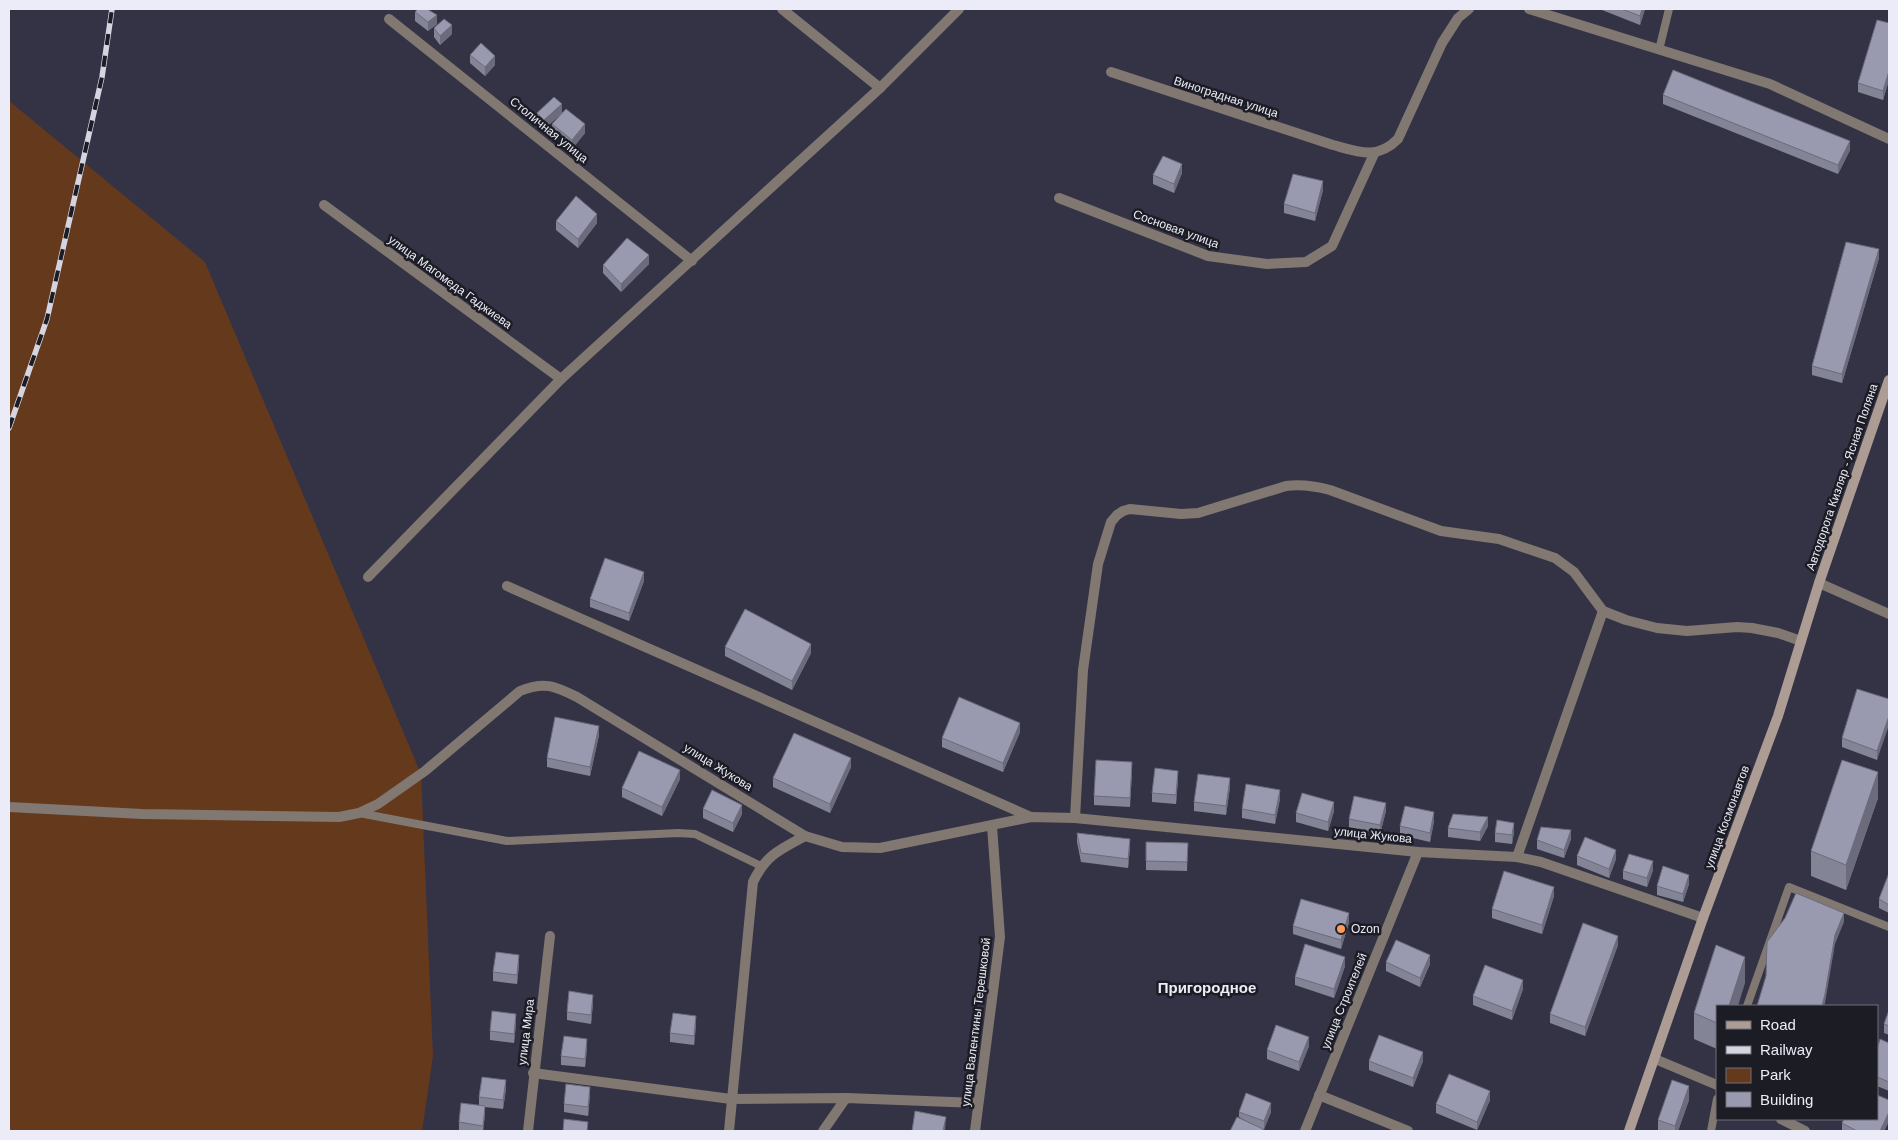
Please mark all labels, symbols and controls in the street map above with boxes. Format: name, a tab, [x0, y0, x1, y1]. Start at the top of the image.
street label: Виноградная улица	[1172, 74, 1280, 121]
street label: Столичная улица	[507, 94, 591, 166]
street label: Сосновая улица	[1131, 207, 1221, 251]
street label: улица Магомеда Гаджиева	[385, 232, 515, 332]
street label: Автодорога Кизляр - Ясная Поляна	[1803, 381, 1881, 572]
street label: улица Жукова	[681, 740, 755, 794]
street label: улица Космонавтов	[1702, 764, 1752, 870]
street label: улица Жукова	[1333, 824, 1413, 846]
place label: Ozon	[1351, 922, 1380, 936]
marker: Ozon	[1335, 923, 1347, 935]
street label: улица Валентины Терешковой	[959, 937, 993, 1107]
street label: улица Строителей	[1318, 951, 1370, 1051]
district label: Пригородное	[1158, 979, 1256, 996]
street label: улица Мира	[515, 998, 537, 1066]
legend	[1716, 1005, 1878, 1120]
text: Road	[1760, 1016, 1796, 1033]
text: Railway	[1760, 1041, 1813, 1058]
text: Park	[1760, 1066, 1791, 1083]
text: Building	[1760, 1091, 1813, 1108]

